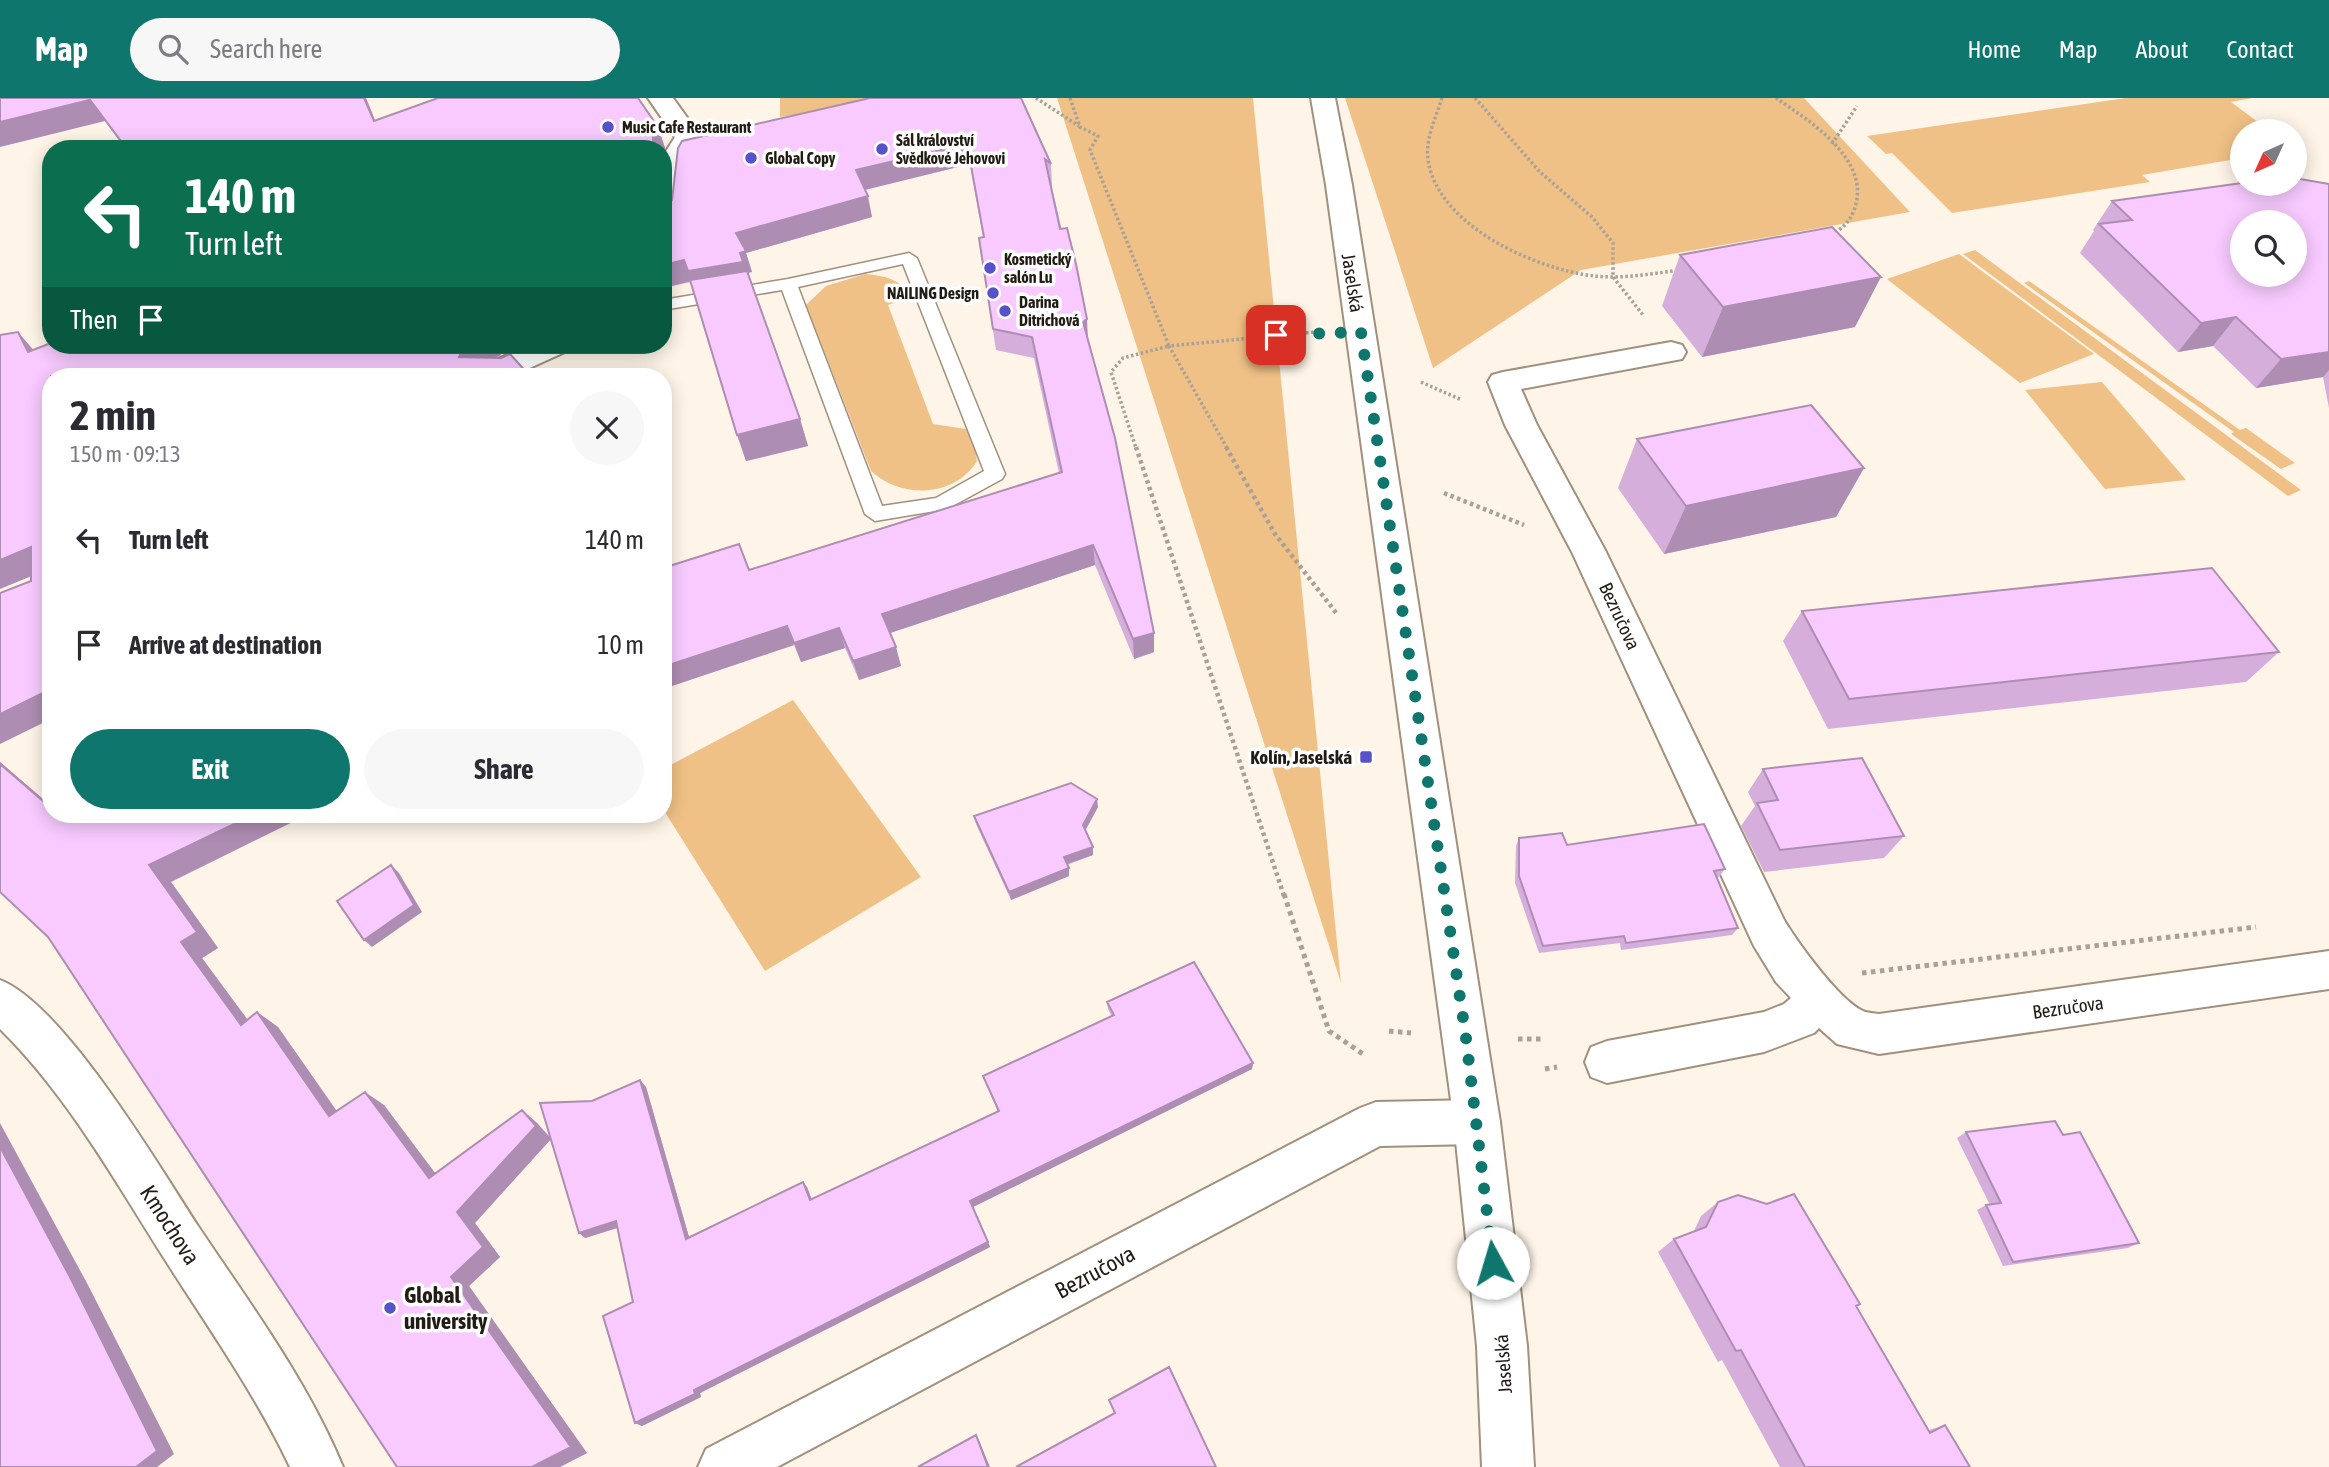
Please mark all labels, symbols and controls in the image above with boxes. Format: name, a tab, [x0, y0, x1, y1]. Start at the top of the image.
search box	[130, 18, 620, 81]
text: Map	[35, 30, 88, 68]
icon: search	[154, 30, 192, 68]
text: Search here	[210, 34, 322, 64]
text: Home	[1967, 36, 2021, 63]
text: Map	[2059, 36, 2097, 63]
text: About	[2135, 36, 2188, 63]
text: Contact	[2226, 36, 2294, 63]
place label: Music Cafe Restaurant	[622, 118, 752, 136]
marker: Music Cafe Restaurant	[600, 119, 616, 135]
north arrow	[2230, 119, 2306, 196]
map controls	[2230, 119, 2307, 287]
place label: Sál království Svědkové Jehovovi	[896, 131, 1006, 167]
marker: Sál království Svědkové Jehovovi	[874, 141, 890, 157]
place label: Global Copy	[765, 149, 836, 167]
marker: Global Copy	[743, 150, 759, 166]
text: 140 m	[185, 167, 296, 223]
icon: left	[70, 168, 161, 259]
button: search	[2230, 210, 2307, 287]
text: Turn left	[185, 225, 283, 262]
place label: Kosmetický salón Lu	[1004, 250, 1072, 286]
street label: Jaselská	[1338, 252, 1368, 314]
marker: Kosmetický salón Lu	[982, 260, 998, 276]
place label: NAILING Design	[887, 284, 979, 302]
marker: NAILING Design	[985, 285, 1001, 301]
place label: Darina Ditrichová	[1019, 293, 1080, 329]
icon: arrive	[132, 301, 170, 339]
marker: Darina Ditrichová	[997, 303, 1013, 319]
text: Then	[70, 305, 118, 335]
pin	[1246, 305, 1306, 365]
icon: arrive	[1257, 316, 1295, 354]
text: 2 min	[70, 391, 156, 439]
button: close	[570, 391, 644, 465]
text: 150 m · 09:13	[70, 441, 181, 467]
icon: left	[70, 521, 108, 559]
text: Turn left	[129, 525, 209, 555]
text: 140 m	[585, 525, 644, 555]
street label: Bezručova	[1595, 579, 1645, 653]
icon: arrive	[70, 626, 108, 664]
text: Arrive at destination	[129, 630, 322, 660]
text: 10 m	[597, 630, 644, 660]
button: Exit	[70, 729, 350, 809]
button: Share	[364, 729, 644, 809]
place label: Kolín, Jaselská	[1250, 746, 1352, 768]
marker: Kolín, Jaselská	[1358, 749, 1374, 765]
street label: Bezručova	[2031, 991, 2105, 1023]
street label: Kmochova	[135, 1181, 205, 1269]
position arrow	[1456, 1226, 1530, 1300]
street label: Bezručova	[1051, 1240, 1139, 1304]
place label: Global university	[404, 1282, 488, 1334]
marker: Global university	[382, 1300, 398, 1316]
street label: Jaselská	[1490, 1334, 1516, 1394]

